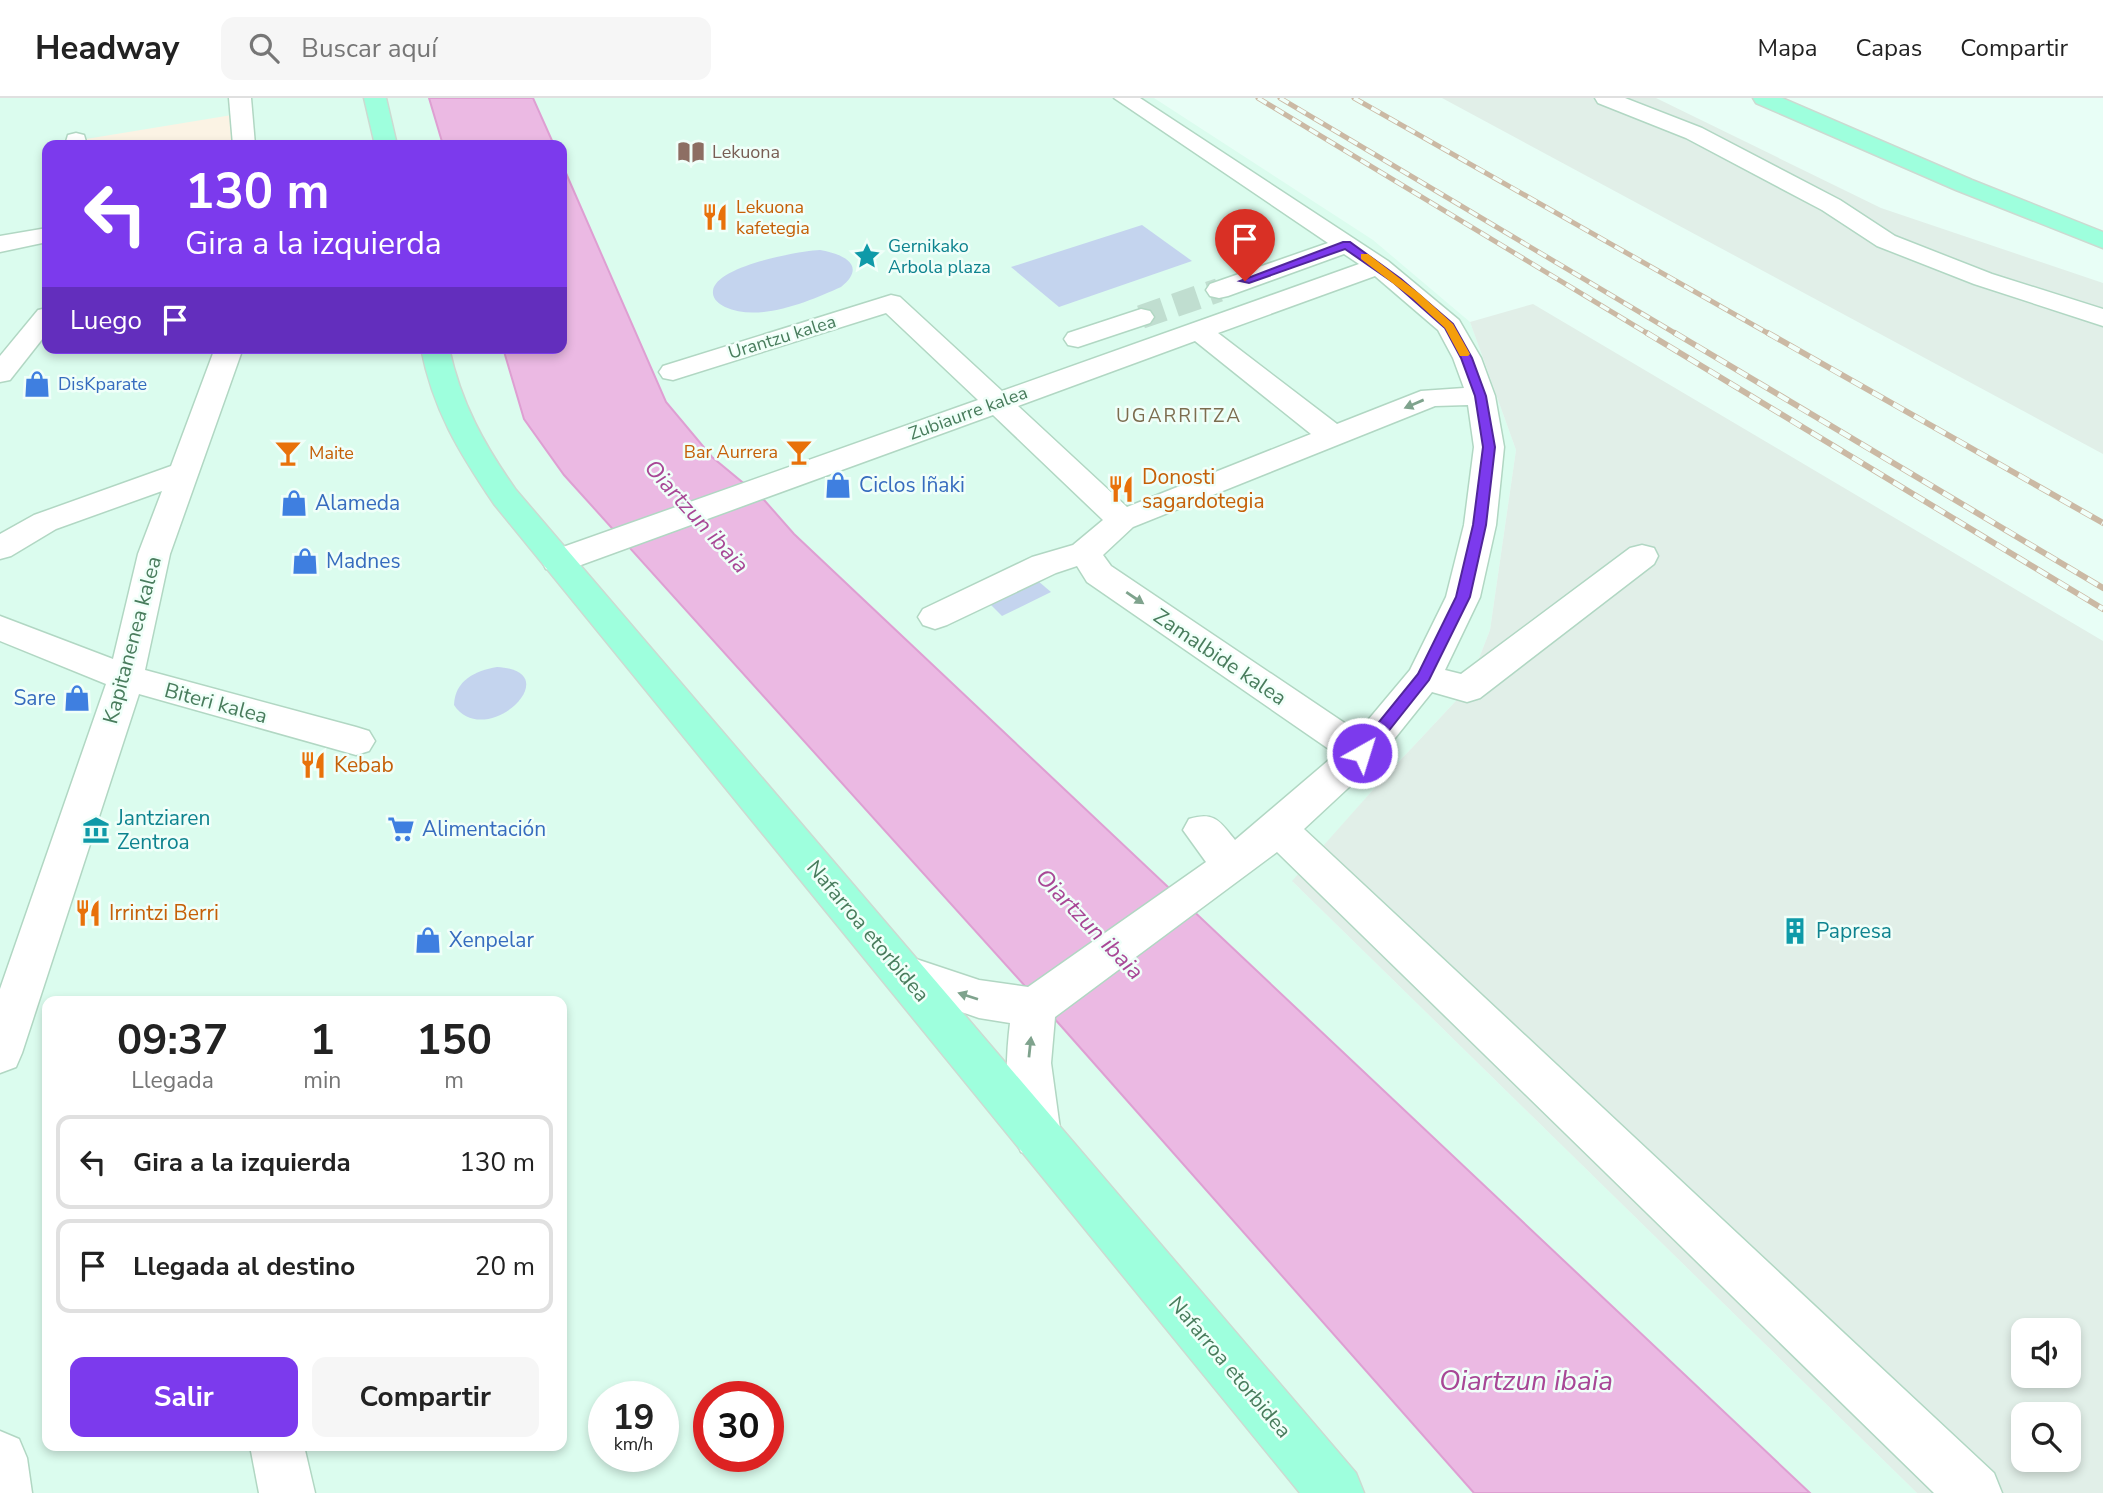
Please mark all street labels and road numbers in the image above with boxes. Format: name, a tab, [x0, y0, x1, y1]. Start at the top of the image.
street label: Urantzu kalea	[725, 309, 839, 365]
street label: Zubiaurre kalea	[905, 380, 1031, 446]
street label: Kapitanenea kalea	[96, 553, 168, 727]
street label: Zamalbide kalea	[1148, 602, 1292, 712]
street label: Biteri kalea	[162, 676, 270, 730]
street label: Nafarroa etorbidea	[800, 854, 936, 1008]
street label: Nafarroa etorbidea	[1162, 1290, 1298, 1444]

